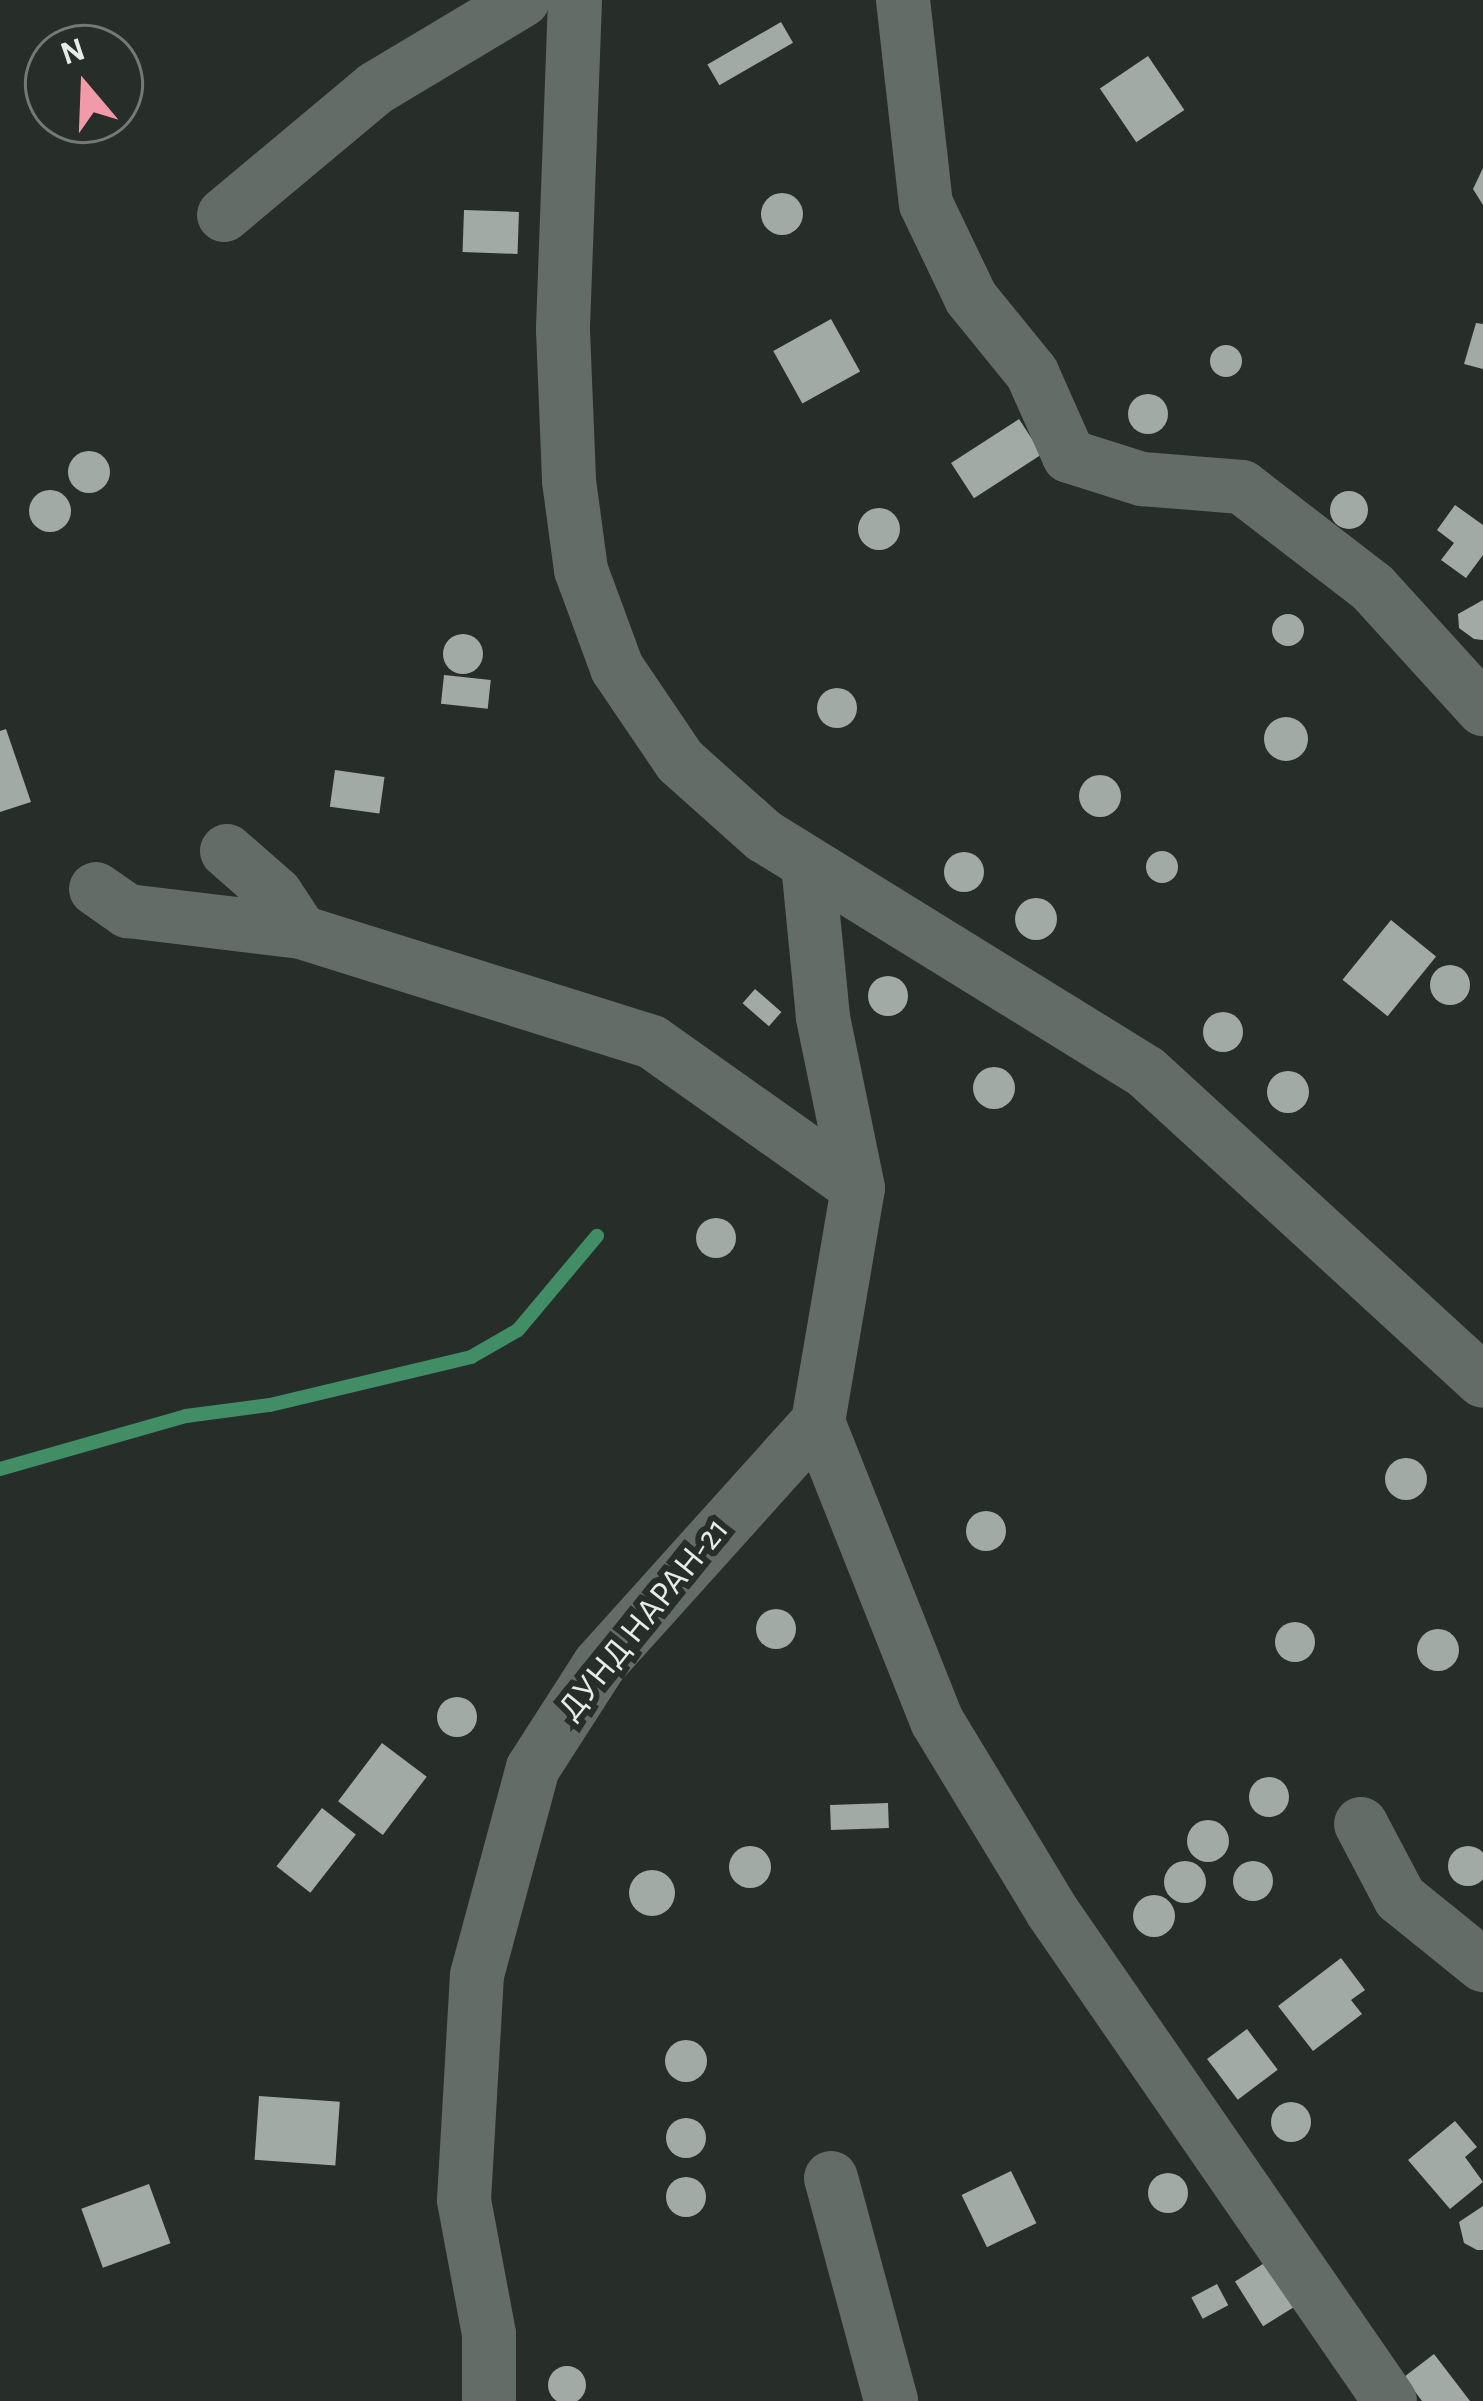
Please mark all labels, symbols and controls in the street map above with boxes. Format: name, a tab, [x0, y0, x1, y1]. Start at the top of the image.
north arrow	[24, 24, 144, 144]
text: N	[57, 33, 89, 72]
street label: ДУНД НАРАН-21	[549, 1509, 739, 1729]

